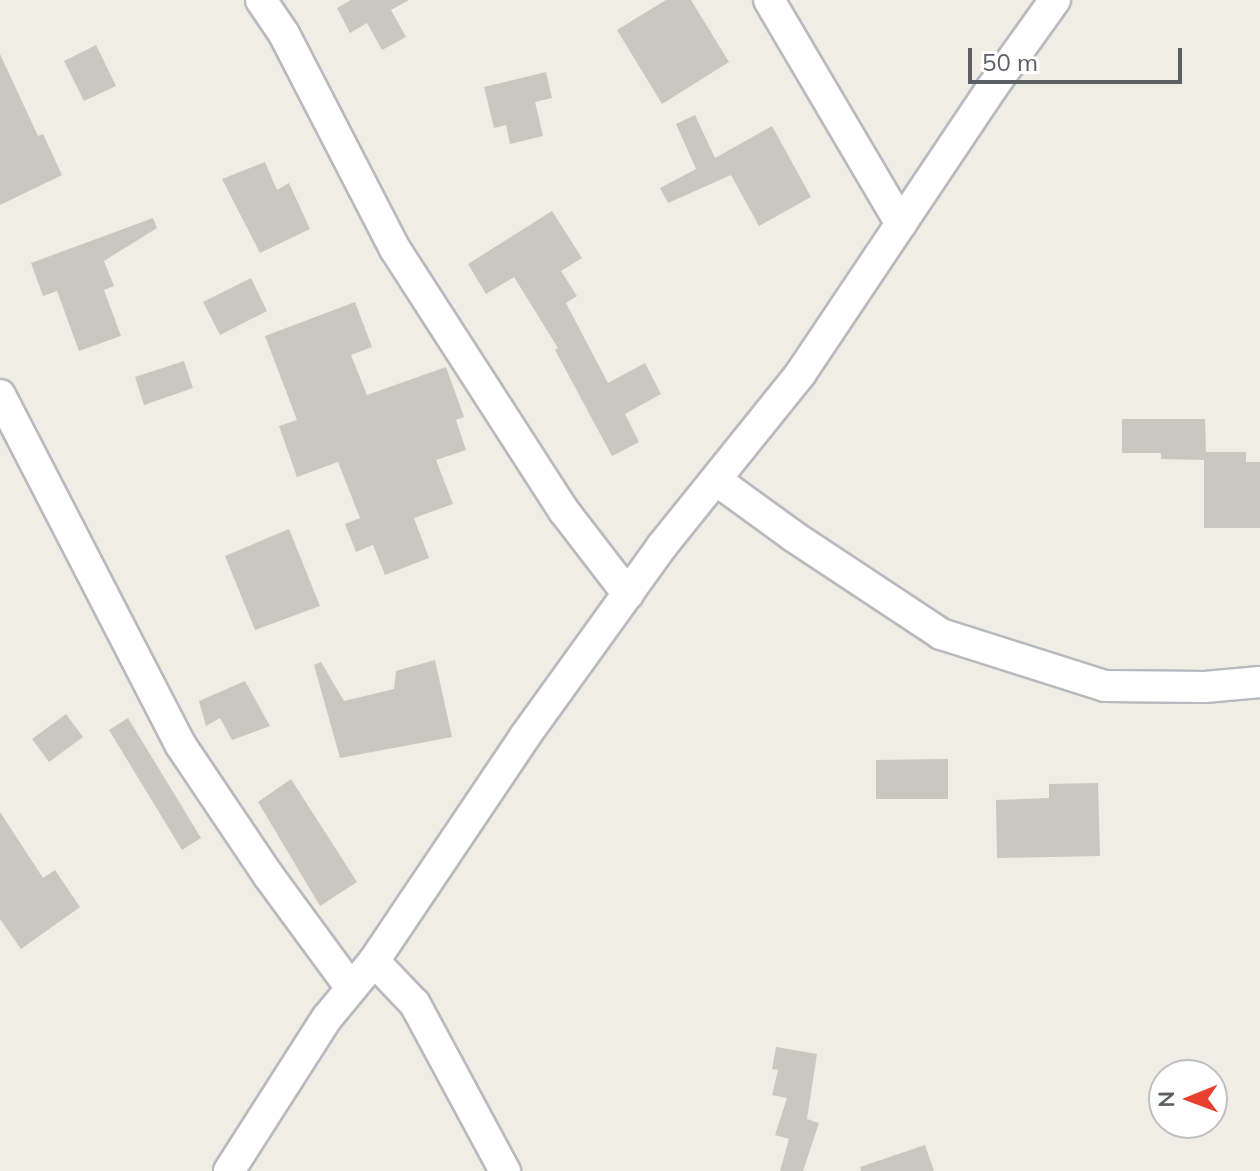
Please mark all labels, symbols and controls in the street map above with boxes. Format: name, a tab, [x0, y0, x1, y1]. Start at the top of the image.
scale bar	[972, 32, 1186, 82]
text: 50 m	[982, 47, 1038, 77]
north arrow	[1148, 1059, 1228, 1139]
text: N	[1152, 1091, 1180, 1108]

